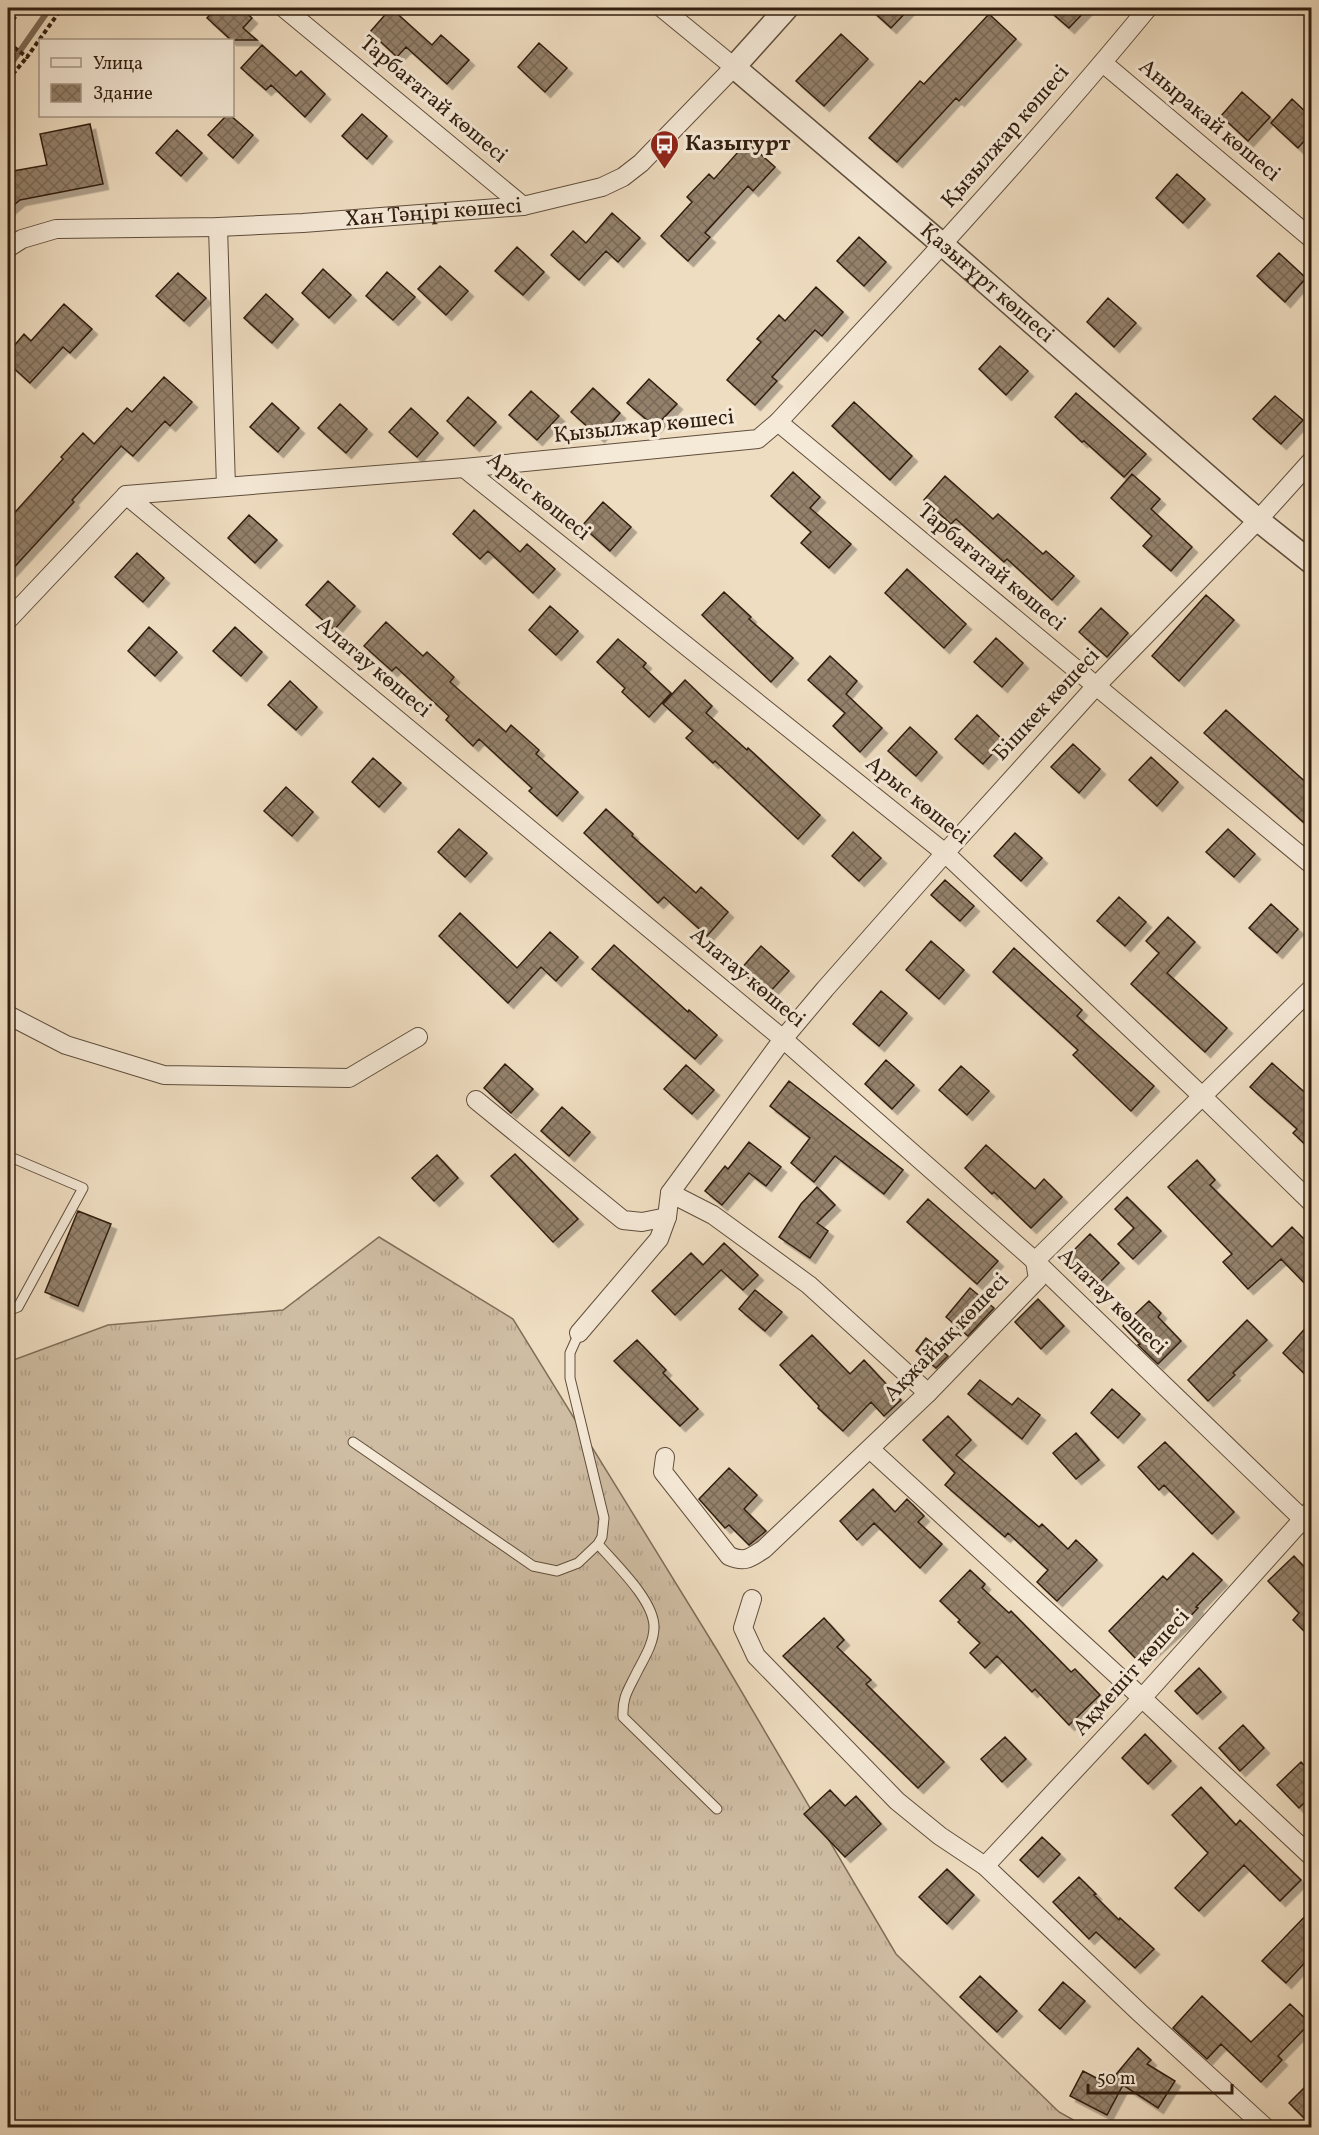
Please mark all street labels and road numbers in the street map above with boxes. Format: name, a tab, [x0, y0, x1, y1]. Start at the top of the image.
street label: Тарбағатай көшесі	[352, 29, 514, 171]
street label: Аныракай көшесі	[1131, 52, 1287, 190]
street label: Қызылжар көшесі	[935, 58, 1077, 216]
street label: Хан Тәңірі көшесі	[344, 191, 523, 235]
street label: Қазығұрт көшесі	[913, 216, 1061, 351]
street label: Қызылжар көшесі	[552, 402, 736, 452]
street label: Арыс көшесі	[479, 445, 597, 549]
street label: Тарбағатай көшесі	[910, 497, 1072, 639]
street label: Алатау көшесі	[309, 610, 437, 726]
street label: Бішкек көшесі	[986, 642, 1108, 768]
street label: Арыс көшесі	[858, 749, 976, 853]
street label: Алатау көшесі	[683, 920, 811, 1036]
street label: Алатау көшесі	[1050, 1241, 1174, 1363]
street label: Ақжайық көшесі	[877, 1266, 1017, 1410]
street label: Ақмешіт көшесі	[1066, 1603, 1198, 1743]

